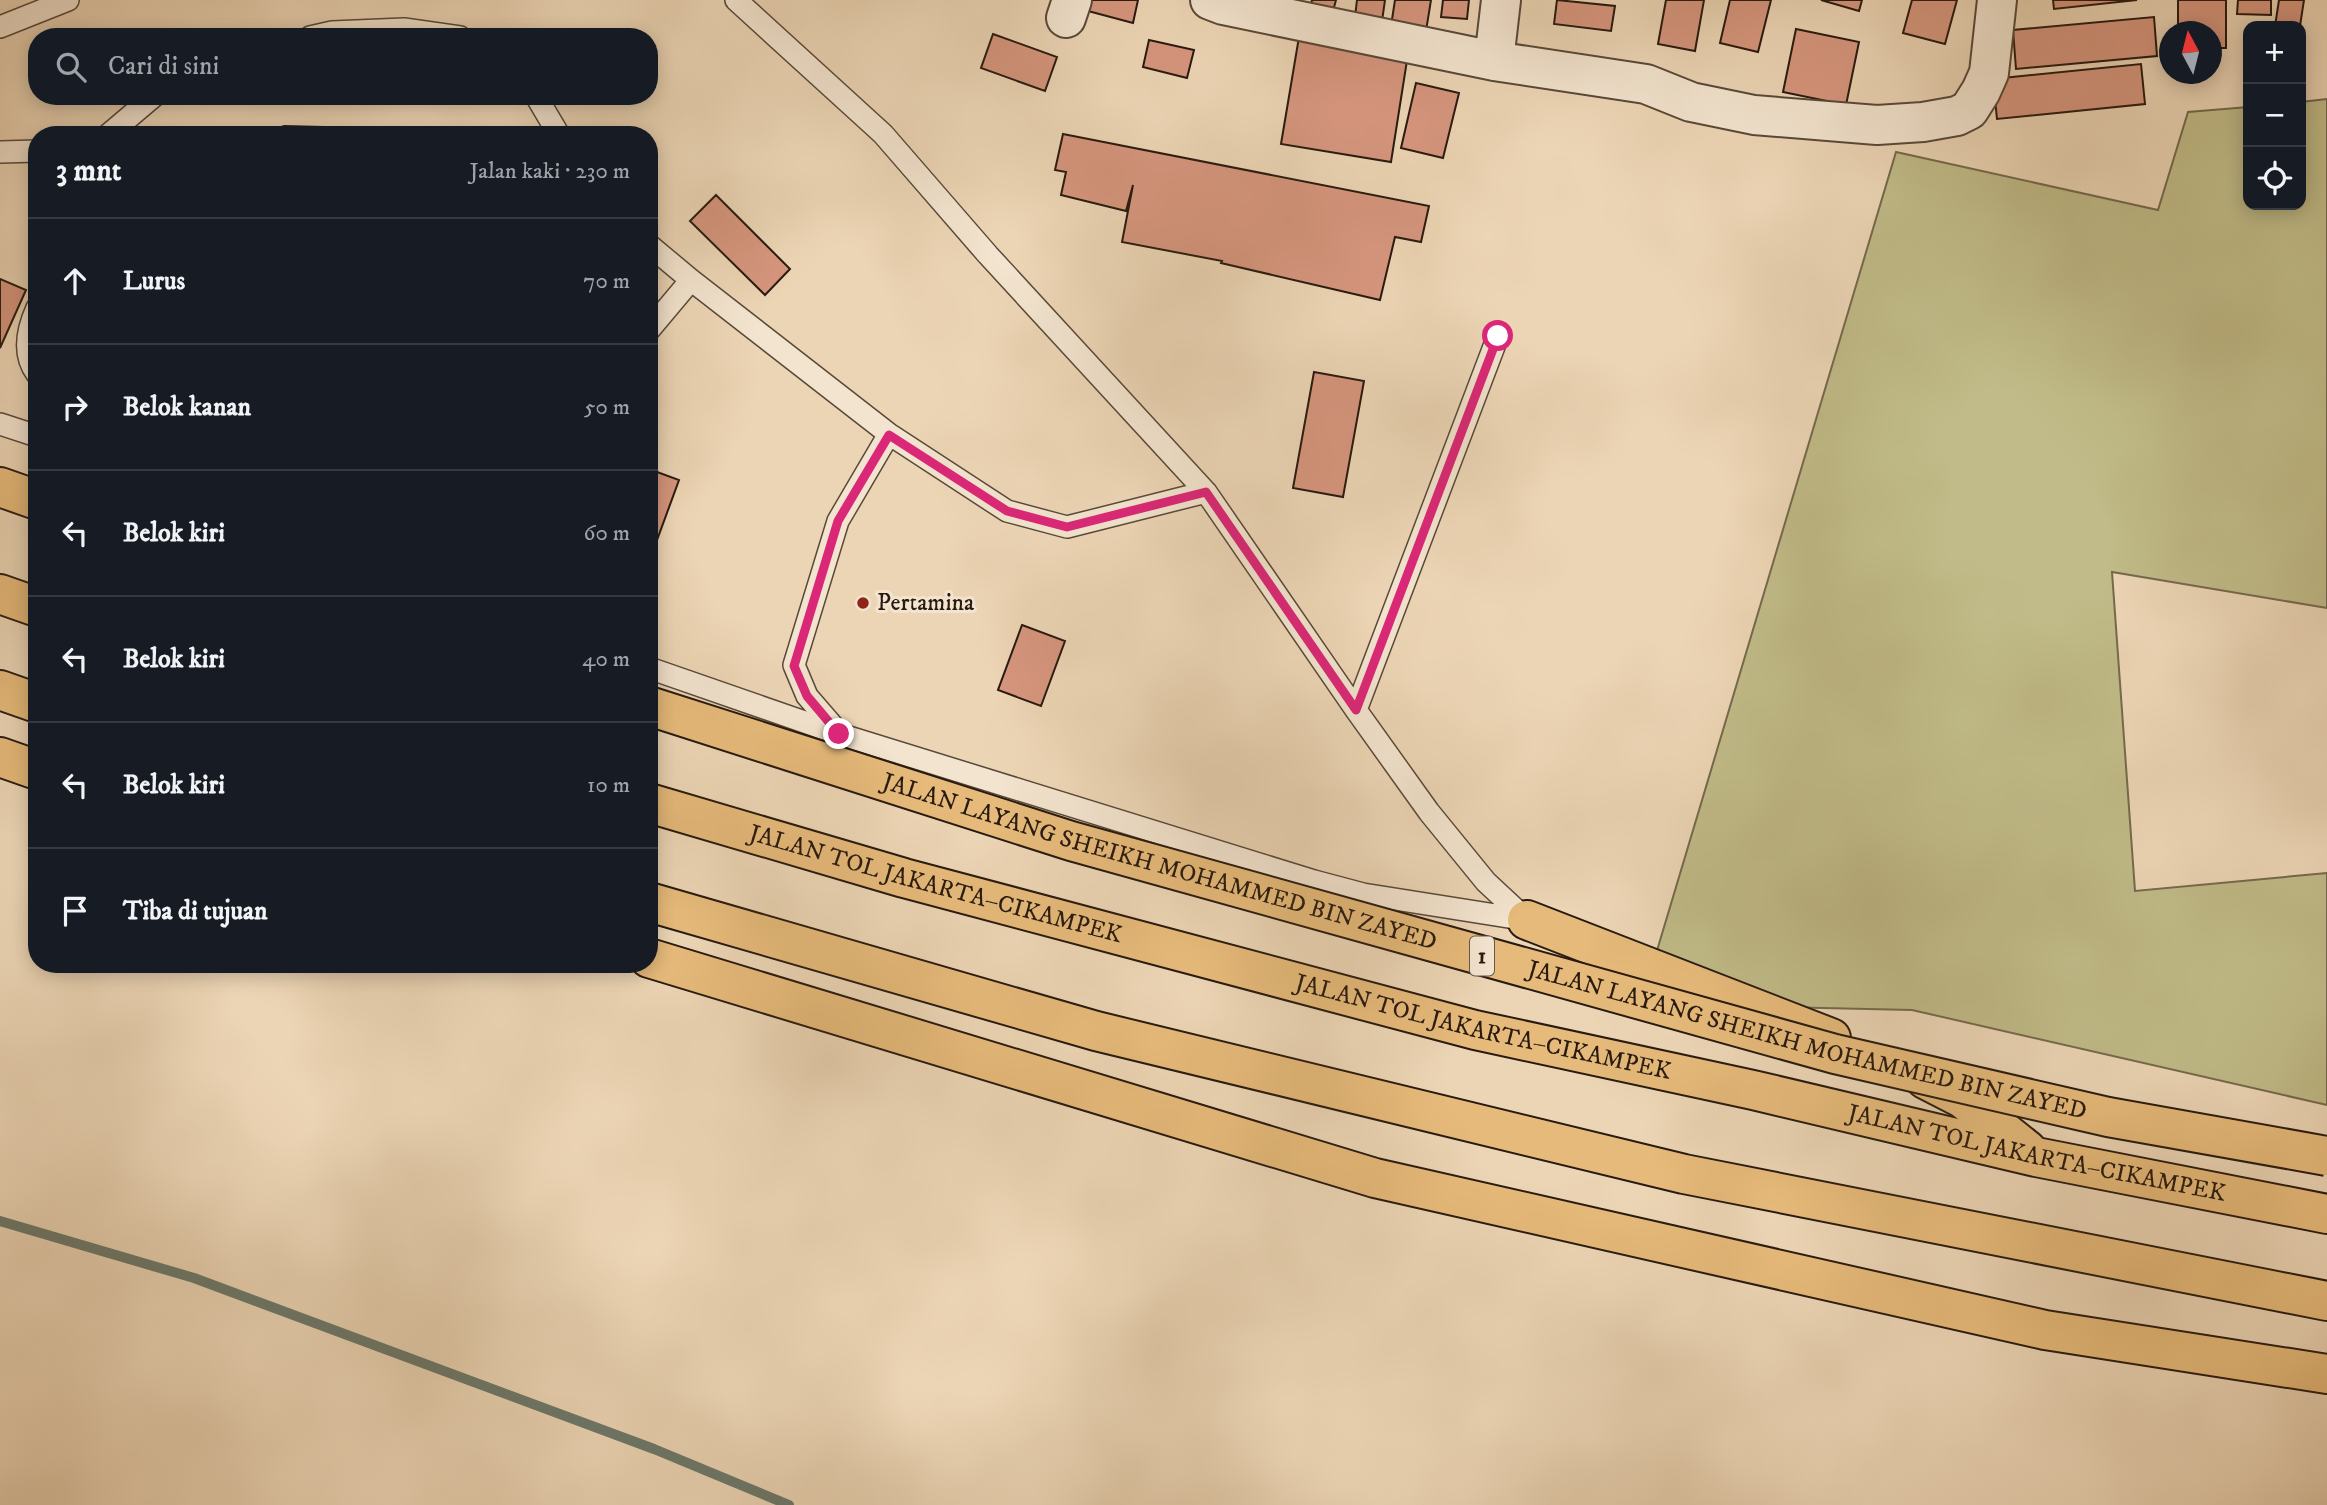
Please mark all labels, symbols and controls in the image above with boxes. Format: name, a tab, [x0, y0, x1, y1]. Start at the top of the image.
north arrow	[2159, 21, 2222, 84]
map controls	[2243, 21, 2306, 210]
button: +	[2243, 21, 2306, 84]
search box	[28, 28, 658, 105]
icon: search	[52, 48, 90, 86]
text: Cari di sini	[108, 50, 219, 83]
button: −	[2243, 84, 2306, 147]
button: locate	[2243, 147, 2306, 210]
text: 3 mnt	[56, 153, 121, 190]
text: Jalan kaki · 230 m	[470, 157, 630, 186]
icon: ahead	[56, 262, 94, 300]
text: Lurus	[123, 265, 185, 298]
text: 70 m	[583, 267, 630, 296]
route start	[1482, 320, 1513, 351]
icon: right	[56, 388, 94, 426]
text: Belok kanan	[123, 391, 251, 424]
text: 50 m	[584, 393, 630, 422]
icon: left	[56, 514, 94, 552]
text: Belok kiri	[123, 517, 225, 550]
text: 60 m	[583, 519, 630, 548]
place label: Pertamina	[877, 588, 975, 618]
marker: Pertamina	[855, 595, 871, 611]
icon: left	[56, 640, 94, 678]
text: Belok kiri	[123, 643, 225, 676]
text: 40 m	[582, 645, 630, 674]
route end	[823, 718, 854, 749]
icon: left	[56, 766, 94, 804]
street label: JALAN LAYANG SHEIKH MOHAMMED BIN ZAYED	[877, 766, 1440, 957]
text: Belok kiri	[123, 769, 225, 802]
text: 10 m	[587, 771, 630, 800]
street label: JALAN TOL JAKARTA–CIKAMPEK	[744, 818, 1125, 950]
icon: arrive	[56, 892, 94, 930]
text: Tiba di tujuan	[123, 895, 268, 928]
road number: 1	[1470, 937, 1494, 976]
street label: JALAN LAYANG SHEIKH MOHAMMED BIN ZAYED	[1522, 954, 2090, 1127]
street label: JALAN TOL JAKARTA–CIKAMPEK	[1290, 967, 1674, 1087]
street label: JALAN TOL JAKARTA–CIKAMPEK	[1843, 1098, 2228, 1209]

